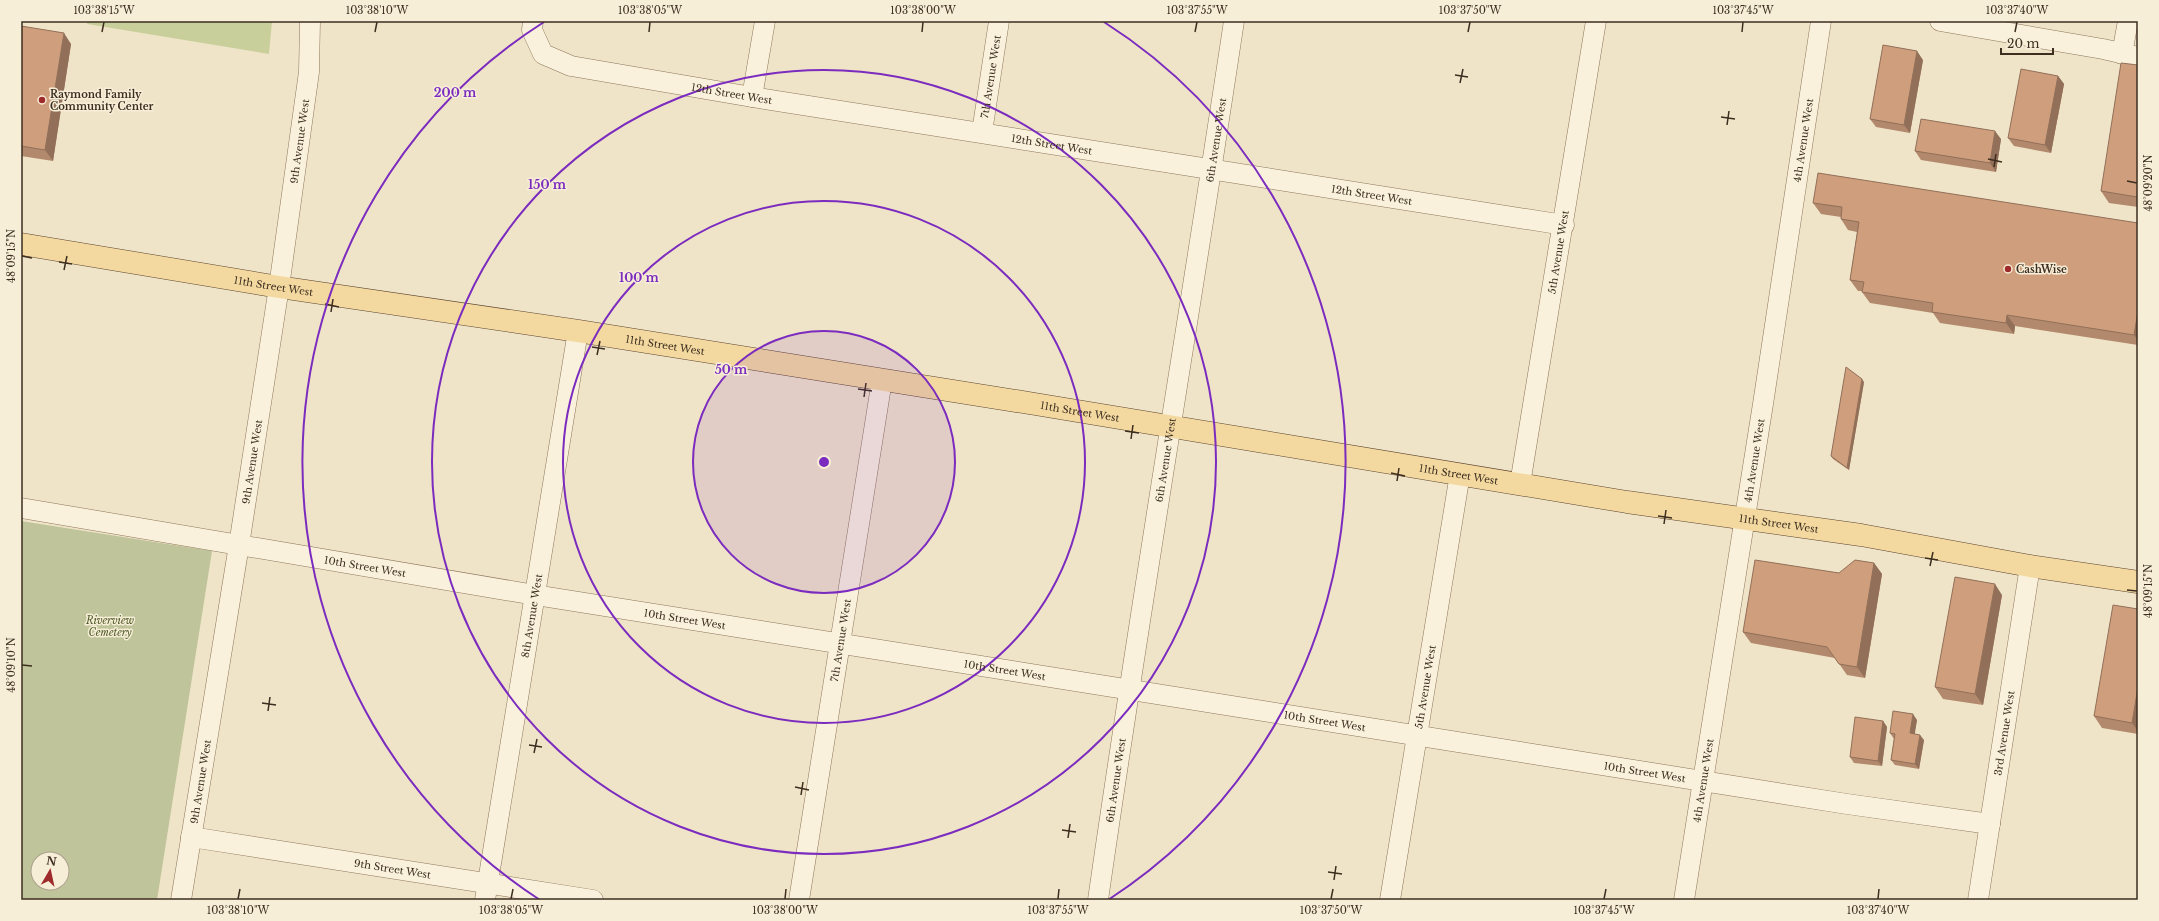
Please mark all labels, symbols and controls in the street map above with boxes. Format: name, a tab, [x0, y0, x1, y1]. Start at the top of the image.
text: 103°38'15"W	[73, 4, 135, 17]
text: 103°38'10"W	[346, 4, 409, 17]
text: 103°38'05"W	[618, 4, 682, 17]
text: 103°38'00"W	[890, 4, 956, 17]
text: 103°37'55"W	[1166, 4, 1228, 17]
text: 103°37'50"W	[1439, 4, 1502, 17]
text: 103°37'45"W	[1712, 4, 1774, 17]
text: 103°37'40"W	[1986, 4, 2049, 17]
scale bar	[2001, 30, 2053, 56]
street label: 7th Avenue West	[978, 34, 1004, 119]
text: 20 m	[2007, 36, 2039, 51]
street label: 12th Street West	[690, 81, 773, 107]
text: 200 m	[434, 85, 477, 100]
place label: Raymond Family Community Center	[50, 88, 154, 113]
marker: Raymond Family Community Center	[37, 95, 47, 105]
street label: 6th Avenue West	[1203, 97, 1229, 183]
street label: 4th Avenue West	[1791, 97, 1816, 183]
street label: 9th Avenue West	[288, 98, 312, 184]
street label: 12th Street West	[1010, 132, 1093, 158]
text: 48°09'20"N	[2142, 154, 2155, 212]
text: 150 m	[528, 177, 567, 192]
street label: 12th Street West	[1330, 182, 1413, 208]
street label: 5th Avenue West	[1545, 209, 1572, 295]
text: 48°09'15"N	[5, 229, 18, 283]
place label: CashWise	[2016, 263, 2067, 276]
marker: CashWise	[2003, 264, 2013, 274]
text: 100 m	[619, 270, 660, 285]
street label: 11th Street West	[233, 274, 314, 299]
street label: 11th Street West	[624, 333, 706, 358]
text: 50 m	[715, 362, 748, 377]
street label: 11th Street West	[1039, 399, 1121, 425]
street label: 6th Avenue West	[1153, 417, 1179, 503]
street label: 9th Avenue West	[239, 418, 265, 505]
street label: 4th Avenue West	[1741, 418, 1768, 503]
centre of rings	[817, 455, 831, 469]
street label: 11th Street West	[1418, 462, 1499, 488]
street label: 11th Street West	[1738, 512, 1820, 536]
street label: 10th Street West	[323, 553, 407, 580]
text: 48°09'15"N	[2142, 564, 2155, 618]
street label: 8th Avenue West	[519, 573, 545, 659]
street label: 7th Avenue West	[828, 598, 854, 683]
street label: 10th Street West	[643, 606, 727, 632]
park label: Riverview Cemetery	[85, 614, 135, 639]
text: 48°09'10"N	[5, 637, 18, 693]
street label: 5th Avenue West	[1412, 644, 1439, 730]
street label: 10th Street West	[963, 657, 1047, 683]
street label: 3rd Avenue West	[1991, 690, 2018, 776]
street label: 10th Street West	[1283, 708, 1367, 734]
street label: 6th Avenue West	[1103, 737, 1129, 823]
street label: 9th Avenue West	[188, 738, 214, 825]
street label: 4th Avenue West	[1690, 738, 1717, 823]
street label: 10th Street West	[1603, 759, 1687, 785]
north arrow	[30, 851, 70, 891]
text: N	[45, 853, 58, 869]
street label: 9th Street West	[353, 857, 432, 882]
text: 103°38'10"W	[207, 904, 270, 917]
text: 103°38'05"W	[479, 904, 543, 917]
text: 103°38'00"W	[752, 904, 818, 917]
text: 103°37'55"W	[1027, 904, 1089, 917]
text: 103°37'50"W	[1300, 904, 1363, 917]
text: 103°37'45"W	[1573, 904, 1635, 917]
text: 103°37'40"W	[1847, 904, 1910, 917]

